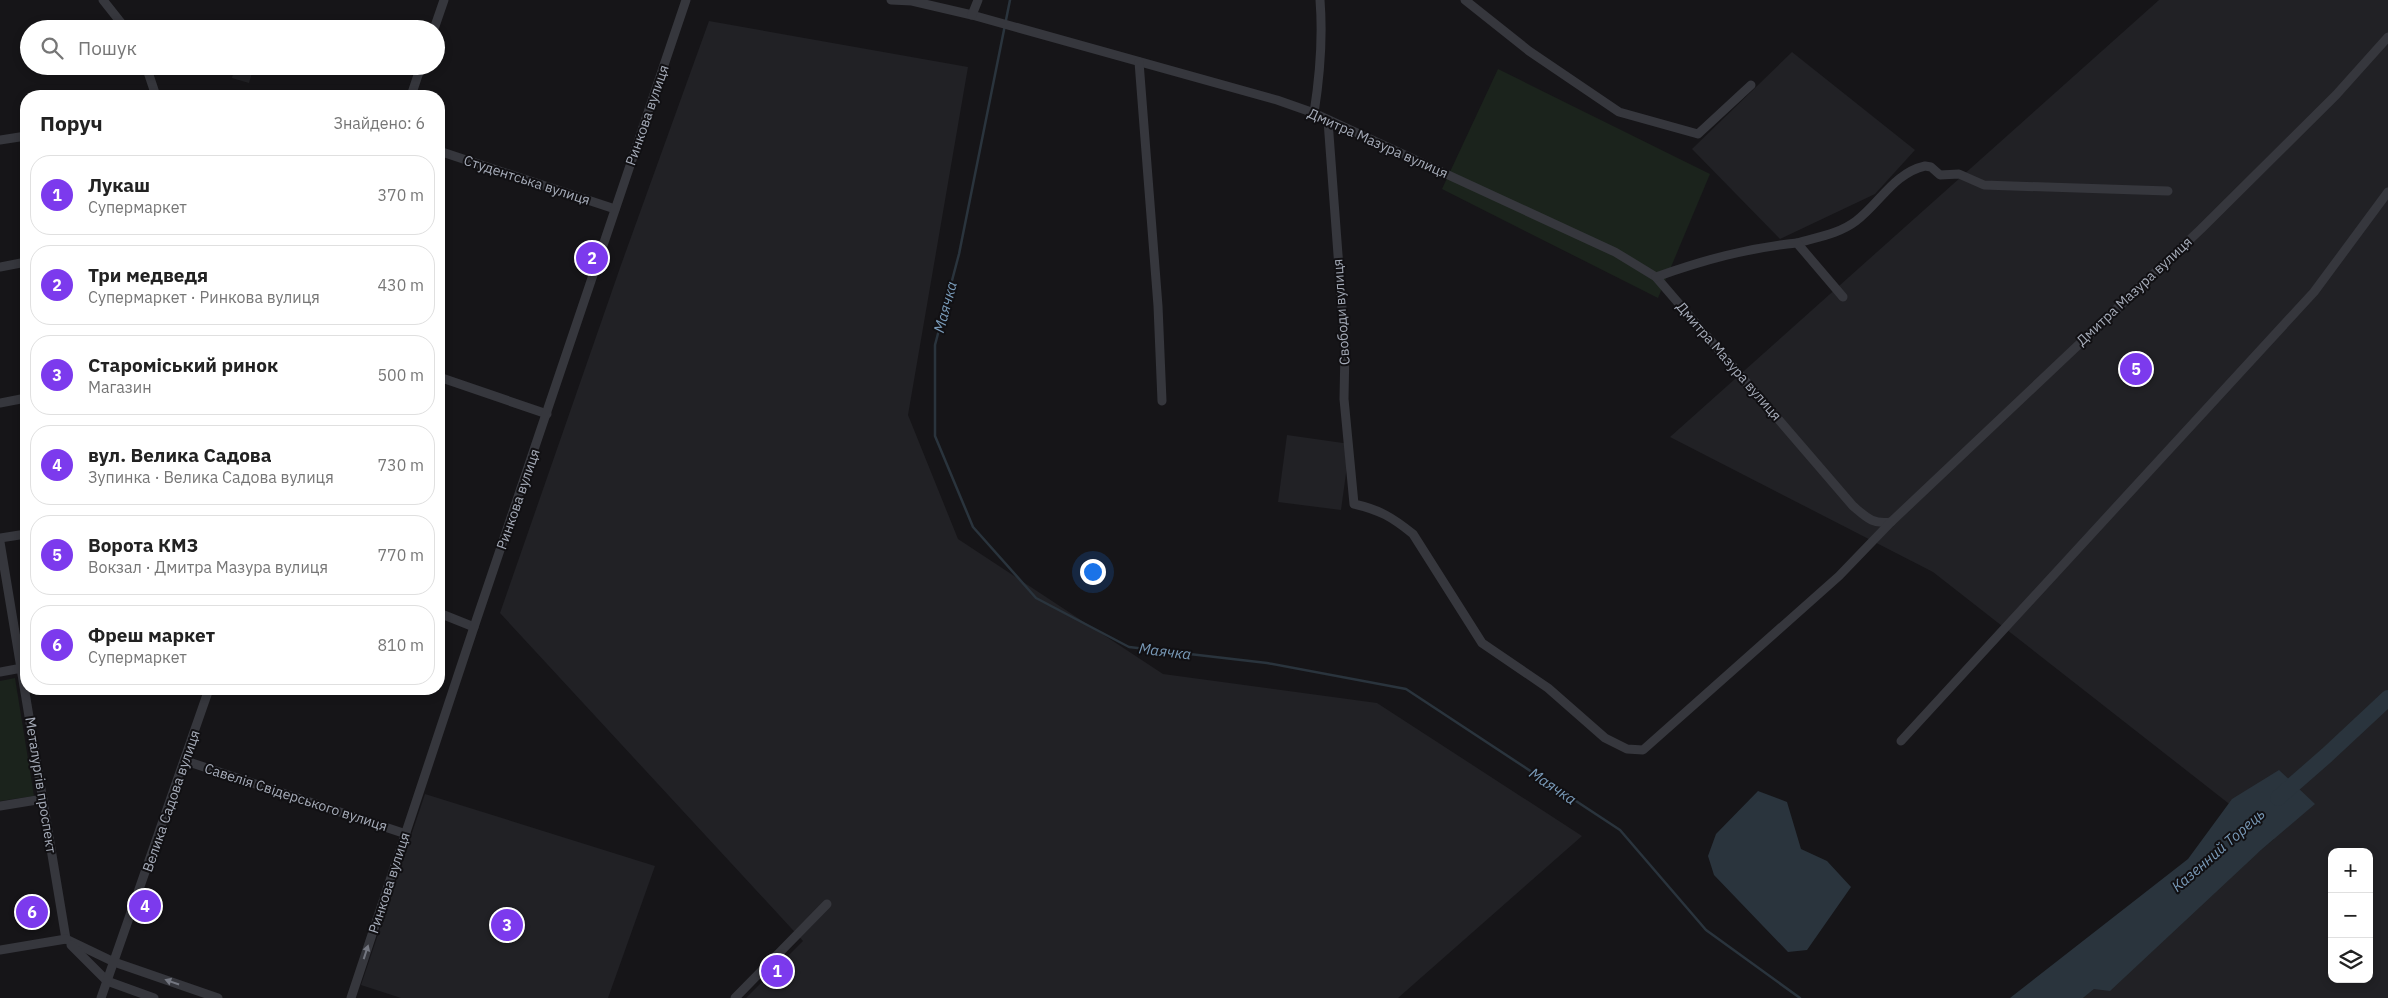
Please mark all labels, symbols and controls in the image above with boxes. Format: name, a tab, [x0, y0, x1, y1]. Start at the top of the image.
search box	[20, 20, 445, 75]
icon: search	[38, 34, 66, 62]
text: Пошук	[78, 36, 137, 60]
street label: Ринкова вулиця	[621, 62, 673, 168]
street label: Дмитра Мазура вулиця	[1305, 104, 1451, 182]
text: Поруч	[40, 109, 103, 137]
text: Знайдено: 6	[333, 113, 425, 133]
street label: Студентська вулиця	[461, 151, 593, 209]
text: Лукаш	[88, 173, 150, 197]
text: 1	[52, 185, 62, 205]
text: 370 m	[377, 185, 424, 205]
text: Супермаркет	[88, 197, 187, 217]
street label: Дмитра Мазура вулиця	[2072, 233, 2196, 349]
pin: 2	[576, 239, 608, 277]
street label: Свободи вулиця	[1328, 258, 1354, 366]
text: Три медведя	[88, 263, 208, 287]
text: 2	[52, 275, 62, 295]
text: 430 m	[377, 275, 424, 295]
water label: Маячка	[929, 279, 961, 335]
text: Супермаркет · Ринкова вулиця	[88, 287, 320, 307]
street label: Дмитра Мазура вулиця	[1672, 298, 1786, 424]
pin: 5	[2120, 350, 2152, 388]
text: Староміський ринок	[88, 353, 278, 377]
text: 3	[52, 365, 62, 385]
text: 500 m	[377, 365, 424, 385]
text: Магазин	[88, 377, 152, 397]
text: вул. Велика Садова	[88, 443, 272, 467]
street label: Ринкова вулиця	[492, 446, 544, 552]
text: 4	[52, 455, 62, 475]
text: 730 m	[377, 455, 424, 475]
text: Зупинка · Велика Садова вулиця	[88, 467, 334, 487]
text: Ворота КМЗ	[88, 533, 198, 557]
text: 5	[52, 545, 62, 565]
text: 770 m	[377, 545, 424, 565]
text: Вокзал · Дмитра Мазура вулиця	[88, 557, 328, 577]
your location	[1080, 559, 1106, 585]
text: Фреш маркет	[88, 623, 215, 647]
text: 6	[52, 635, 62, 655]
text: 810 m	[377, 635, 424, 655]
water label: Маячка	[1138, 638, 1193, 664]
text: Супермаркет	[88, 647, 187, 667]
street label: Металургів проспект	[21, 716, 61, 855]
street label: Велика Садова вулиця	[138, 728, 204, 874]
street label: Савелія Свідерського вулиця	[202, 759, 390, 835]
water label: Маячка	[1526, 763, 1580, 809]
water label: Казенний Торець	[2167, 804, 2269, 896]
street label: Ринкова вулиця	[364, 830, 414, 936]
map controls	[2328, 848, 2373, 983]
button: +	[2328, 848, 2373, 893]
pin: 4	[129, 887, 161, 925]
pin: 6	[16, 893, 48, 931]
button: −	[2328, 893, 2373, 938]
pin: 3	[491, 906, 523, 944]
button: layers	[2328, 938, 2373, 983]
one-way arrow	[363, 944, 371, 959]
pin: 1	[761, 952, 793, 990]
one-way arrow	[164, 978, 179, 985]

